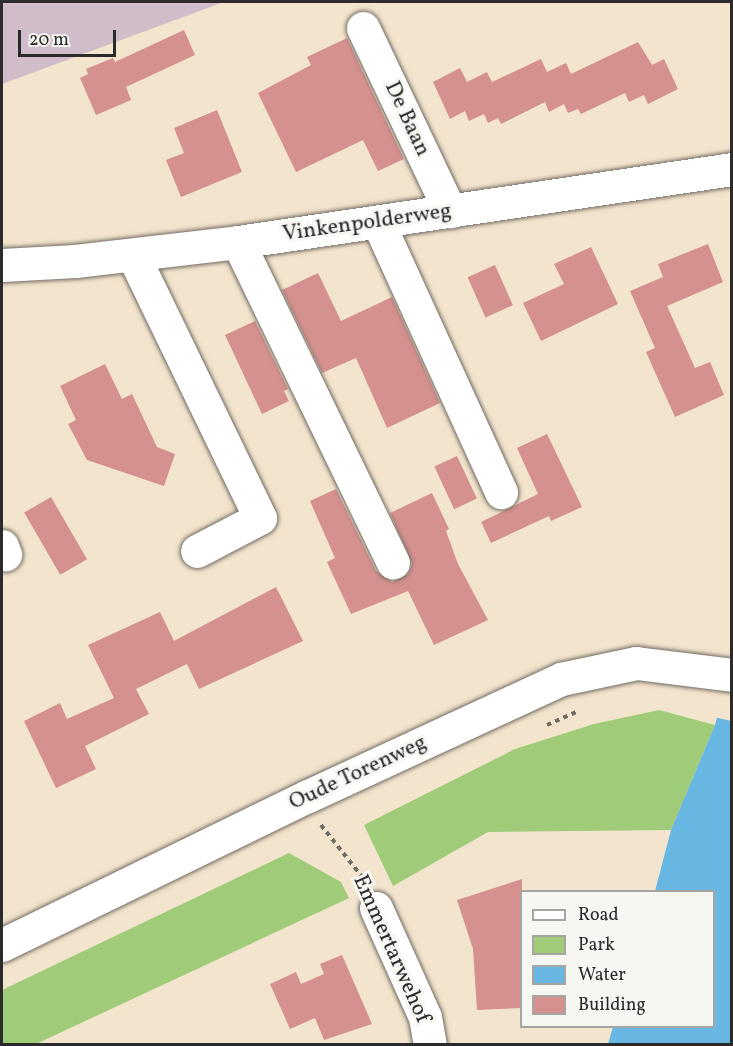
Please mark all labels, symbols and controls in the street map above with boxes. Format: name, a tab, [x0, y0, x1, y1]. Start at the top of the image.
scale bar	[21, 18, 118, 56]
text: 20 m	[29, 28, 69, 53]
street label: De Baan	[378, 77, 436, 161]
street label: Vinkenpolderweg	[281, 198, 453, 248]
street label: Oude Torenweg	[285, 730, 431, 816]
street label: Emmertarwehof	[347, 871, 435, 1027]
legend	[520, 890, 715, 1028]
text: Road	[578, 903, 619, 928]
text: Park	[578, 933, 615, 958]
text: Water	[578, 963, 626, 988]
text: Building	[578, 993, 646, 1018]

